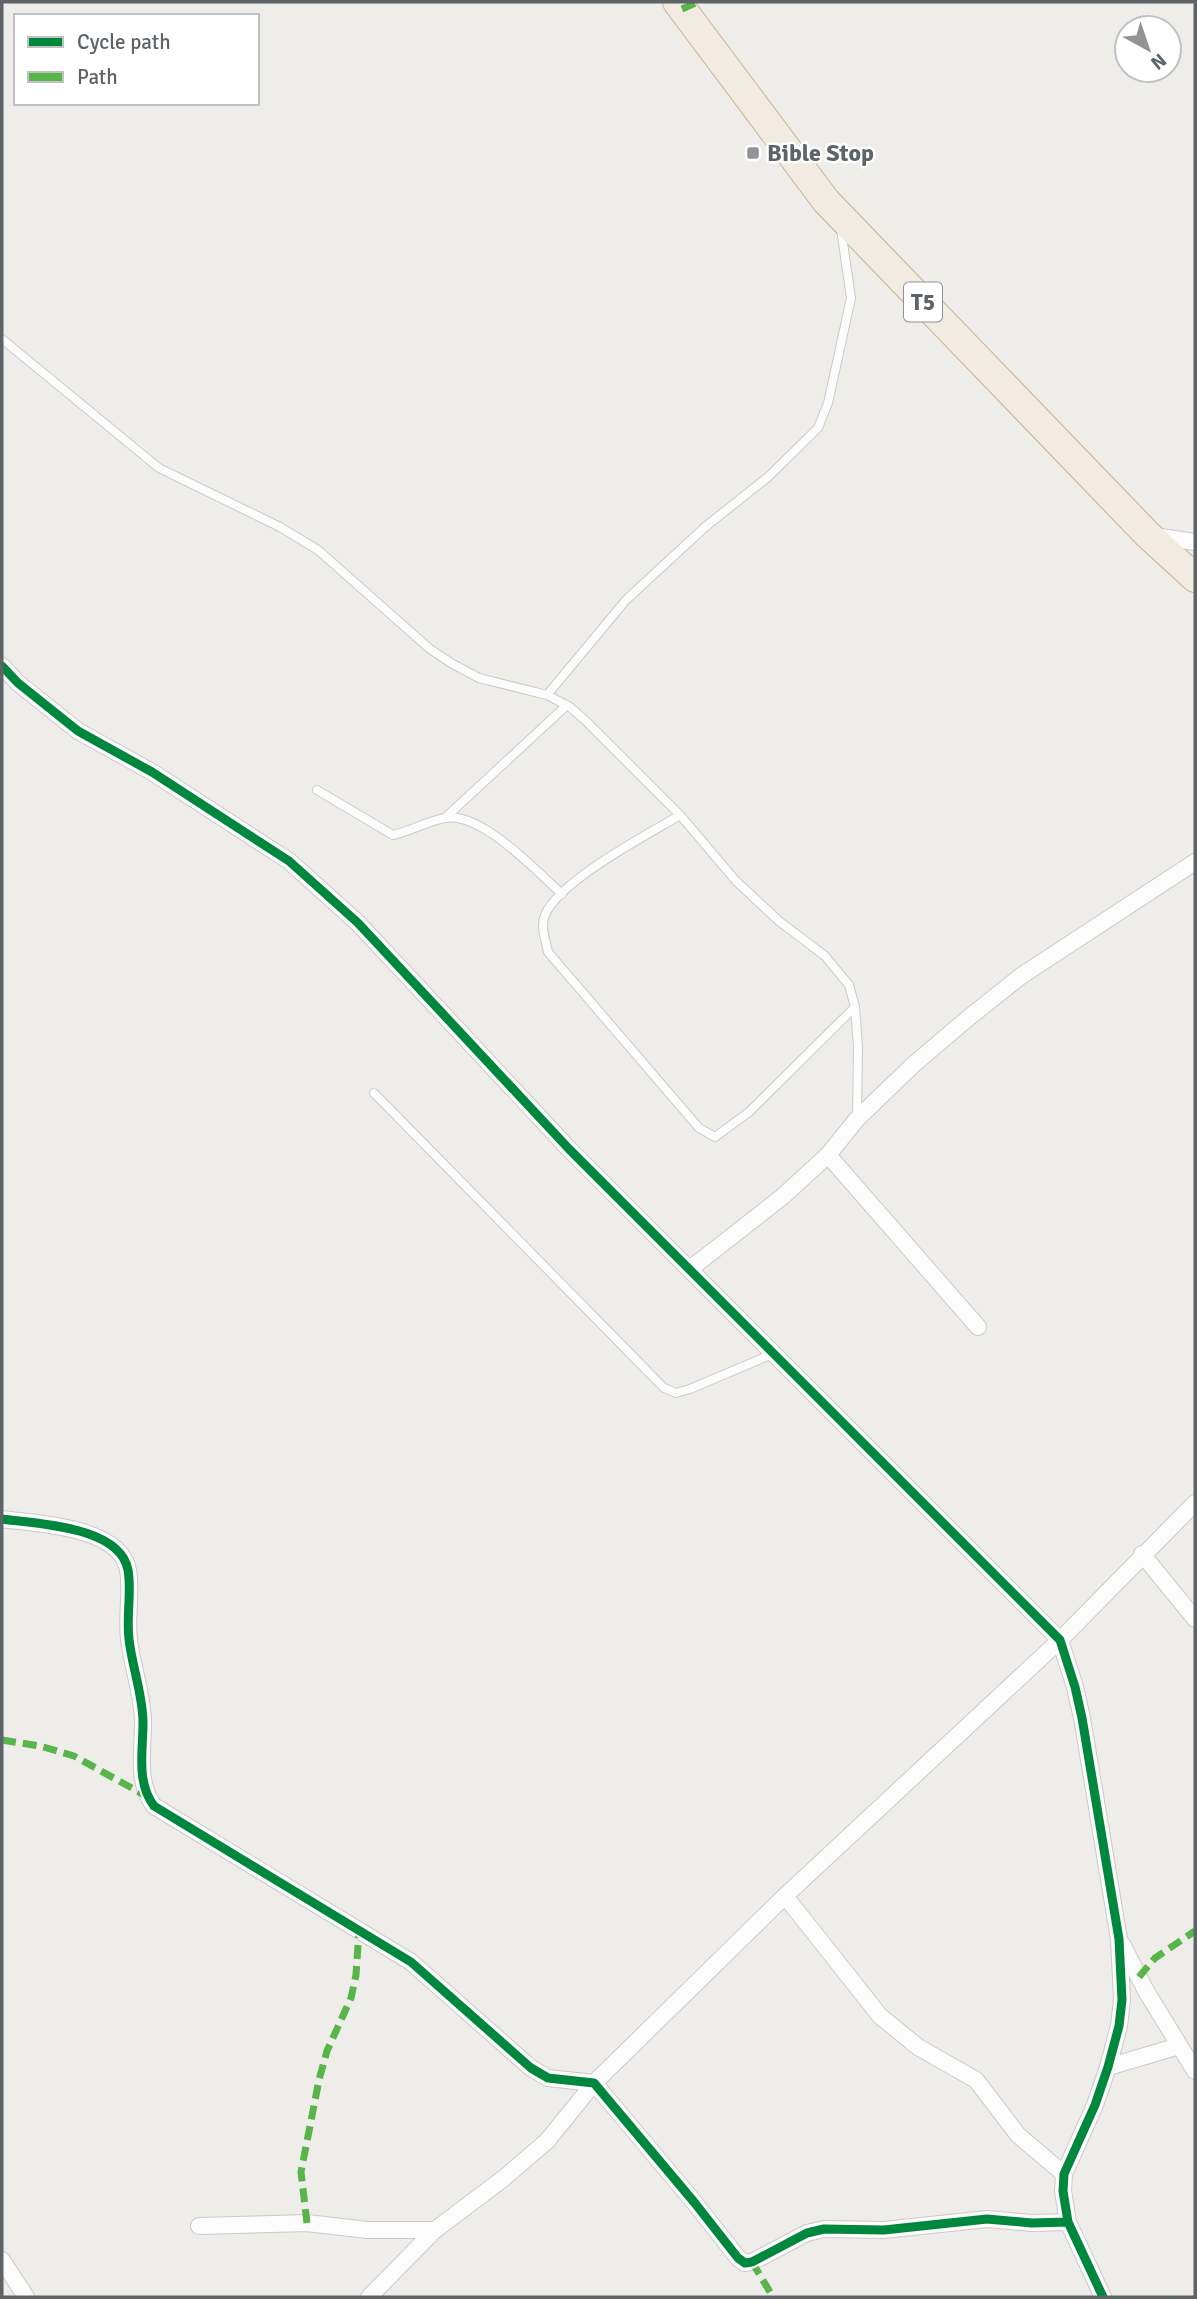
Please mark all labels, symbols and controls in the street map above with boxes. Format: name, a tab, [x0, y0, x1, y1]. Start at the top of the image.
legend	[14, 14, 259, 105]
north arrow	[1113, 14, 1183, 84]
text: Cycle path	[77, 29, 171, 55]
text: N	[1146, 48, 1171, 75]
text: Path	[77, 64, 118, 90]
place label: Bible Stop	[767, 138, 874, 168]
marker: Bible Stop	[745, 145, 761, 161]
road number: T5	[904, 282, 942, 322]

